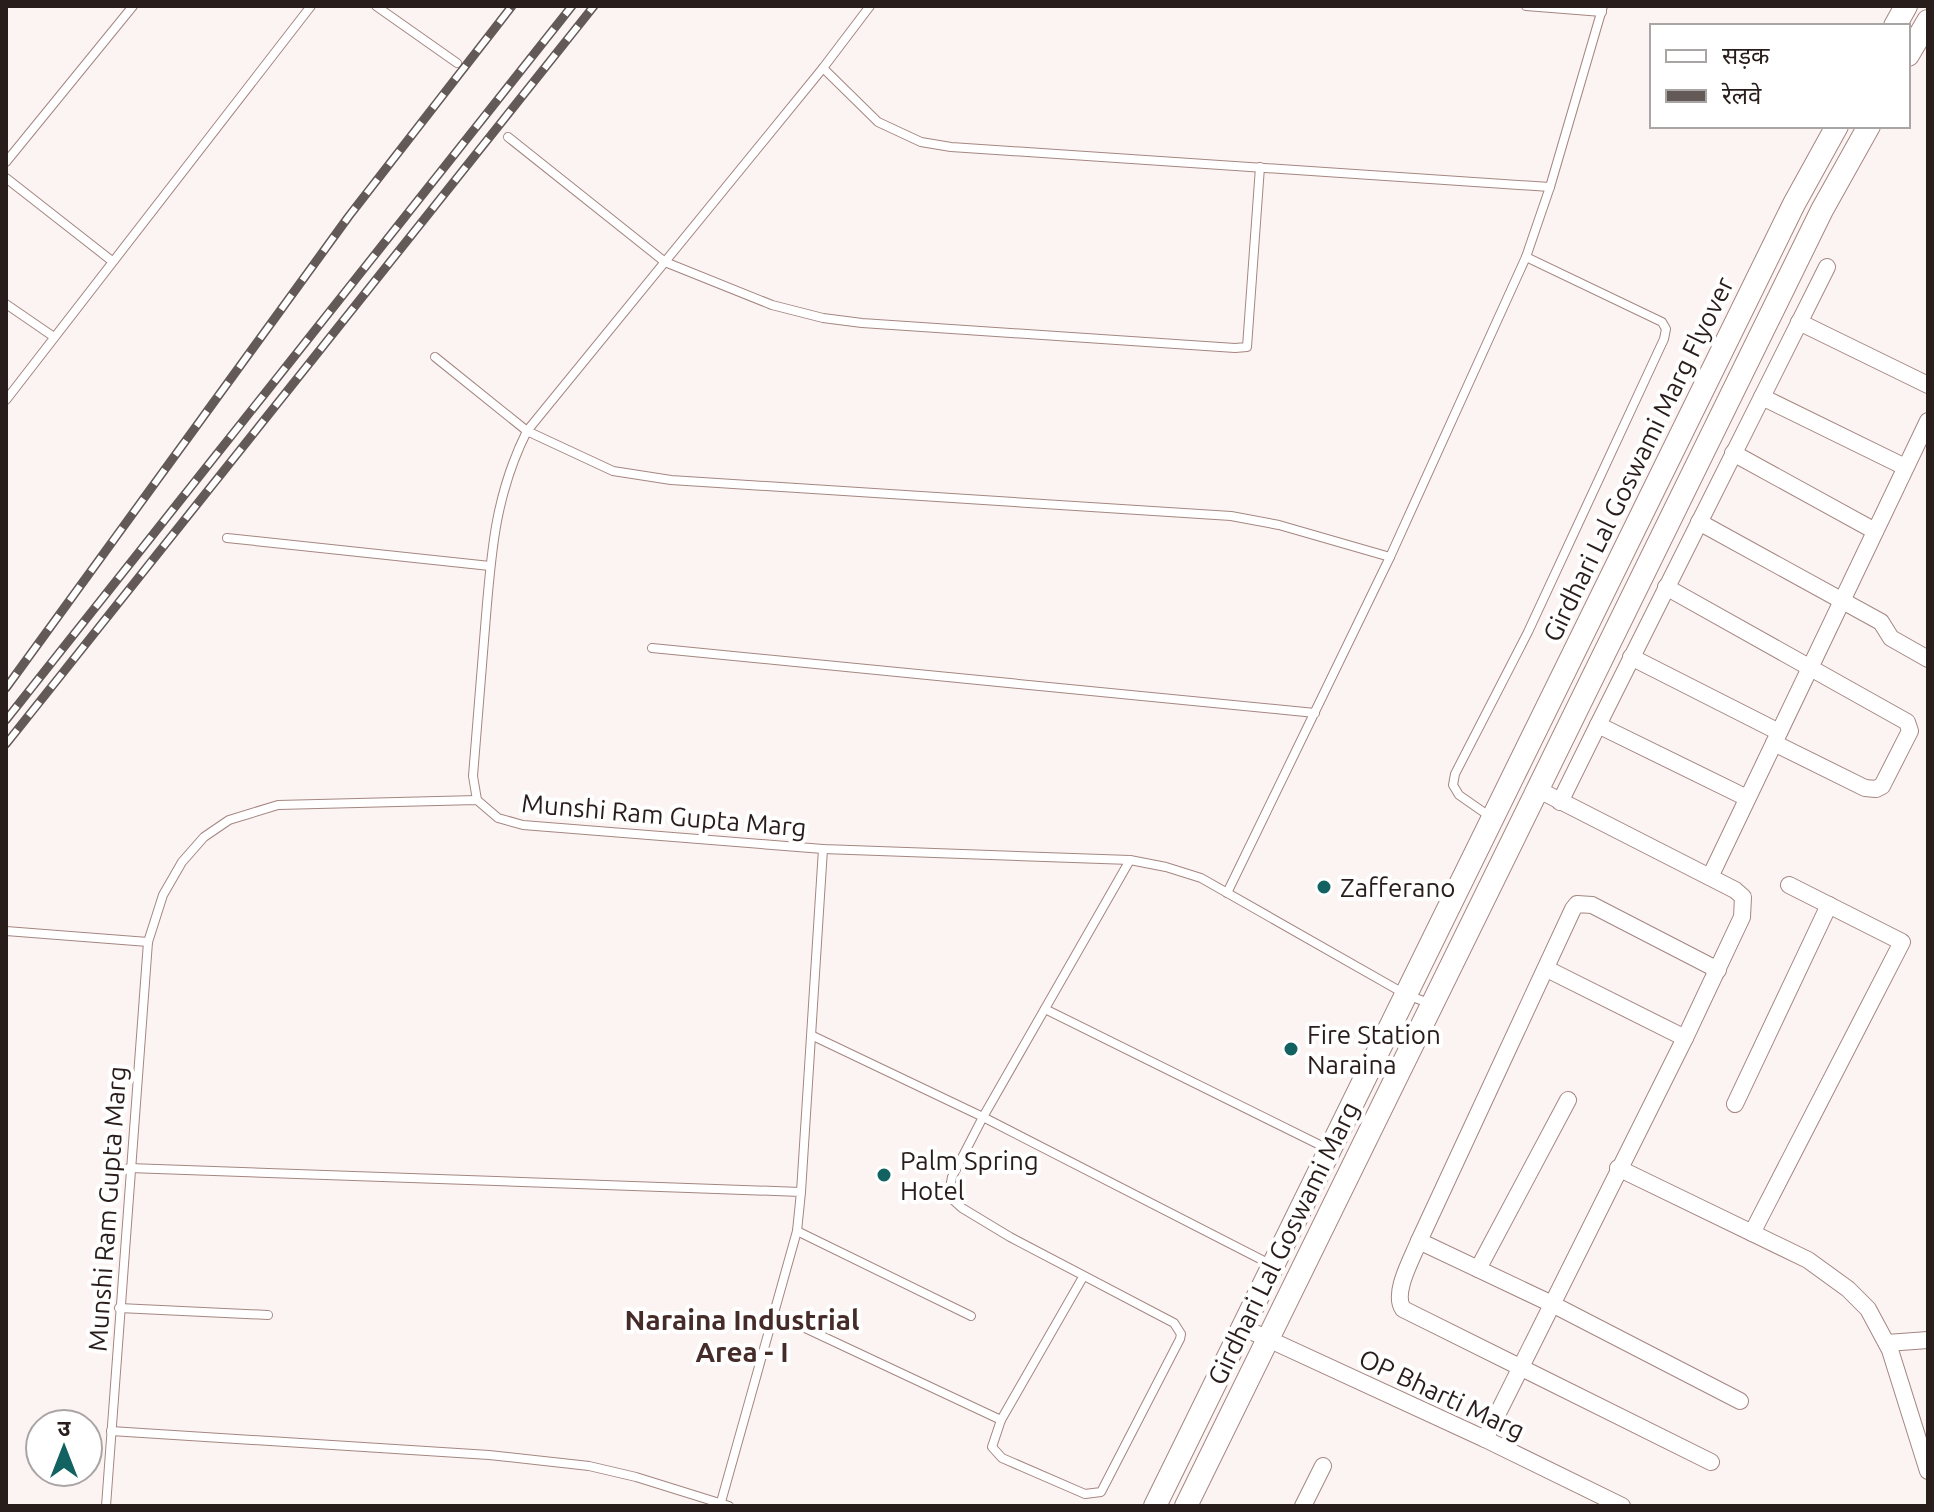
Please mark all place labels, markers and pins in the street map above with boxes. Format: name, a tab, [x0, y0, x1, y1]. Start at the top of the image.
place label: Zafferano	[1340, 873, 1456, 902]
marker: Zafferano	[1315, 878, 1333, 896]
place label: Fire Station Naraina	[1307, 1020, 1441, 1079]
marker: Fire Station Naraina	[1282, 1040, 1300, 1058]
place label: Palm Spring Hotel	[900, 1146, 1039, 1205]
marker: Palm Spring Hotel	[875, 1166, 893, 1184]

